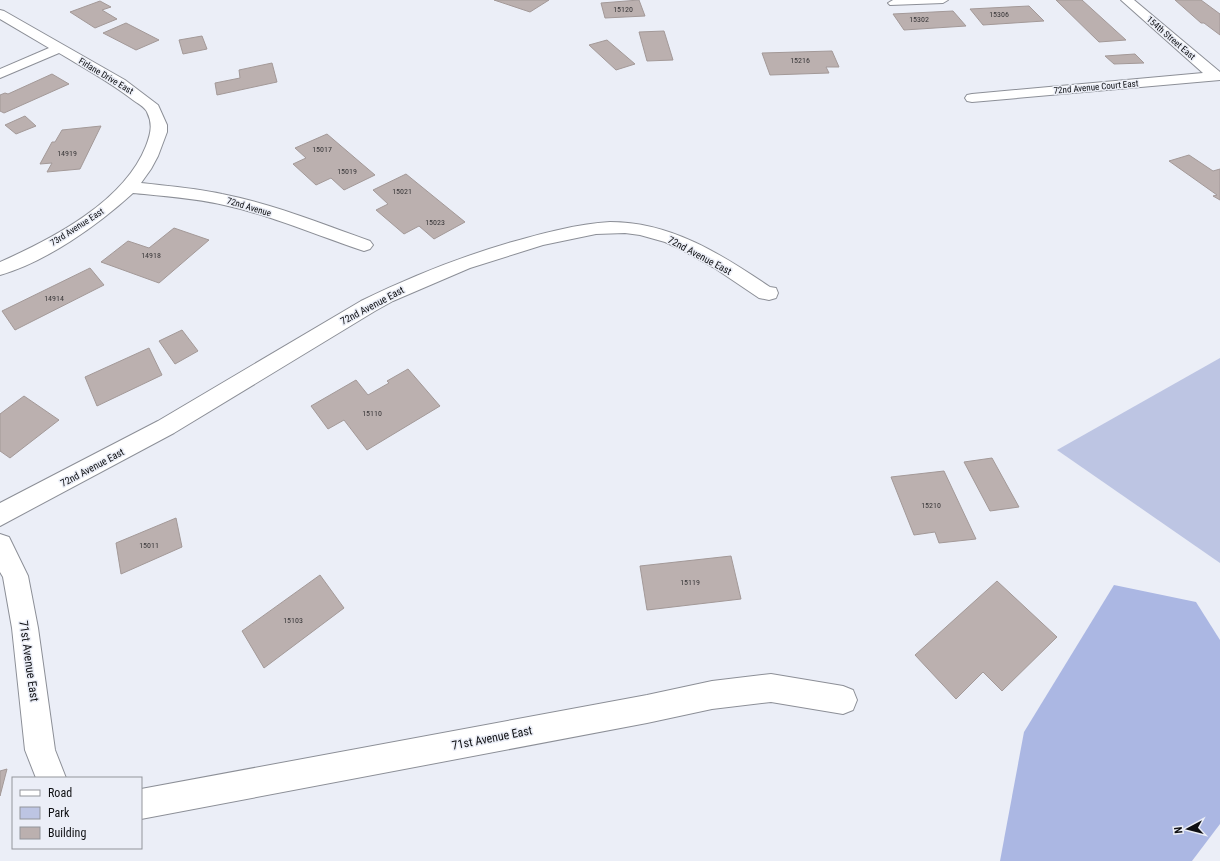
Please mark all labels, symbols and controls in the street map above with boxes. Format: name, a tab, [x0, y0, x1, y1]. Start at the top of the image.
house number: 15120	[613, 5, 633, 14]
house number: 15306	[989, 10, 1009, 19]
street label: 154th Street East	[1145, 14, 1198, 62]
house number: 15302	[909, 15, 929, 24]
street label: Firlane Drive East	[77, 56, 135, 96]
house number: 15216	[790, 56, 810, 65]
street label: 72nd Avenue Court East	[1053, 78, 1139, 96]
house number: 15017	[312, 145, 332, 154]
house number: 14919	[57, 149, 77, 158]
house number: 15019	[337, 167, 357, 176]
house number: 15021	[392, 187, 412, 196]
street label: 72nd Avenue	[226, 196, 272, 218]
street label: 73rd Avenue East	[48, 206, 106, 248]
house number: 15023	[425, 218, 445, 227]
street label: 72nd Avenue East	[666, 234, 733, 277]
house number: 14918	[141, 251, 161, 260]
street label: 72nd Avenue East	[339, 284, 406, 327]
house number: 14914	[44, 294, 64, 303]
house number: 15110	[362, 409, 382, 418]
street label: 72nd Avenue East	[59, 446, 126, 489]
house number: 15210	[921, 501, 941, 510]
house number: 15011	[139, 541, 159, 550]
house number: 15119	[680, 578, 700, 587]
house number: 15103	[283, 616, 303, 625]
street label: 71st Avenue East	[16, 620, 42, 703]
street label: 71st Avenue East	[451, 723, 534, 753]
legend	[12, 777, 142, 849]
text: Road	[48, 786, 72, 800]
text: Park	[48, 806, 70, 820]
north arrow	[1168, 809, 1208, 849]
text: Building	[48, 826, 86, 840]
text: N	[1172, 826, 1185, 834]

